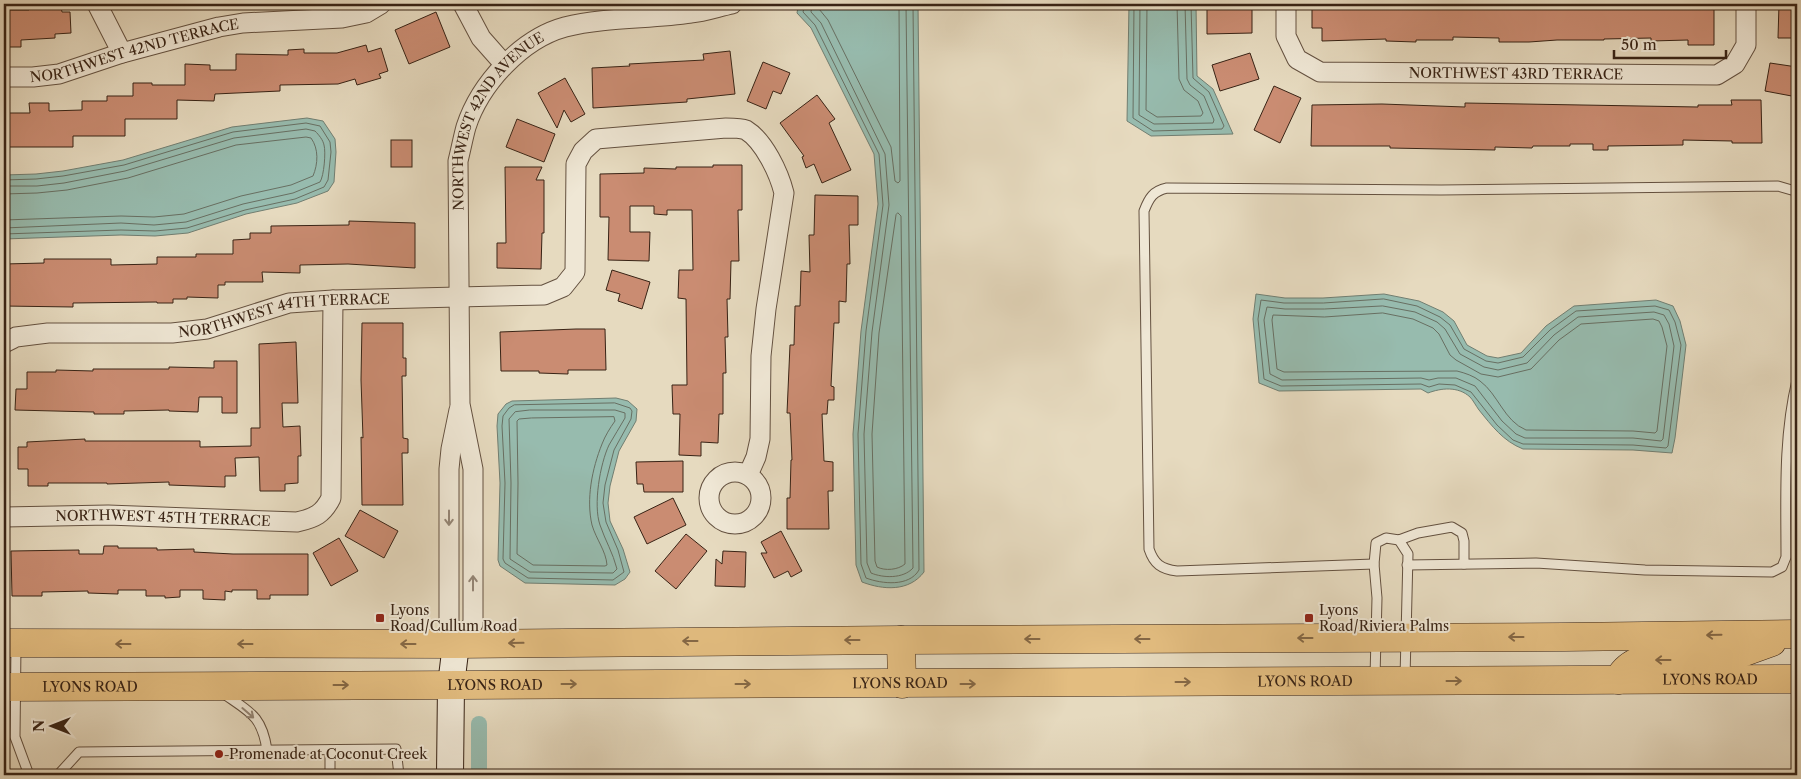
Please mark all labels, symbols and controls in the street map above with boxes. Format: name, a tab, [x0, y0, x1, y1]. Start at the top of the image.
street label: NORTHWEST 42ND TERRACE	[29, 15, 240, 86]
street label: NORTHWEST 42ND AVENUE	[449, 28, 547, 211]
scale bar	[1614, 28, 1726, 60]
text: 50 m	[1621, 35, 1657, 54]
street label: NORTHWEST 43RD TERRACE	[1409, 64, 1623, 83]
street label: NORTHWEST 44TH TERRACE	[177, 290, 390, 341]
street label: NORTHWEST 45TH TERRACE	[55, 506, 271, 530]
one-way arrow	[444, 510, 454, 526]
one-way arrow	[468, 576, 478, 592]
place label: Lyons Road/Cullum Road	[390, 601, 518, 635]
place label: Lyons Road/Riviera Palms	[1319, 601, 1449, 635]
marker: Lyons Road/Cullum Road	[374, 612, 386, 624]
marker: Lyons Road/Riviera Palms	[1303, 612, 1315, 624]
one-way arrow	[1706, 630, 1722, 640]
one-way arrow	[1508, 632, 1524, 642]
one-way arrow	[1297, 633, 1313, 643]
one-way arrow	[1025, 634, 1041, 644]
one-way arrow	[1134, 634, 1150, 644]
one-way arrow	[845, 635, 861, 645]
one-way arrow	[682, 636, 698, 646]
one-way arrow	[508, 638, 524, 648]
one-way arrow	[115, 639, 132, 649]
one-way arrow	[237, 639, 254, 649]
one-way arrow	[400, 639, 416, 649]
one-way arrow	[1655, 655, 1672, 665]
street label: LYONS ROAD	[1662, 670, 1758, 689]
street label: LYONS ROAD	[1257, 672, 1353, 690]
street label: LYONS ROAD	[852, 674, 948, 692]
street label: LYONS ROAD	[447, 676, 543, 694]
one-way arrow	[1446, 676, 1462, 686]
street label: LYONS ROAD	[42, 677, 138, 696]
one-way arrow	[1174, 677, 1191, 687]
one-way arrow	[735, 679, 751, 689]
one-way arrow	[960, 679, 976, 689]
one-way arrow	[332, 680, 349, 690]
one-way arrow	[561, 680, 577, 689]
north arrow	[28, 702, 78, 752]
one-way arrow	[242, 707, 255, 718]
text: N	[30, 720, 48, 732]
place label: Promenade at Coconut Creek	[229, 745, 428, 763]
marker: Promenade at Coconut Creek	[213, 748, 225, 760]

